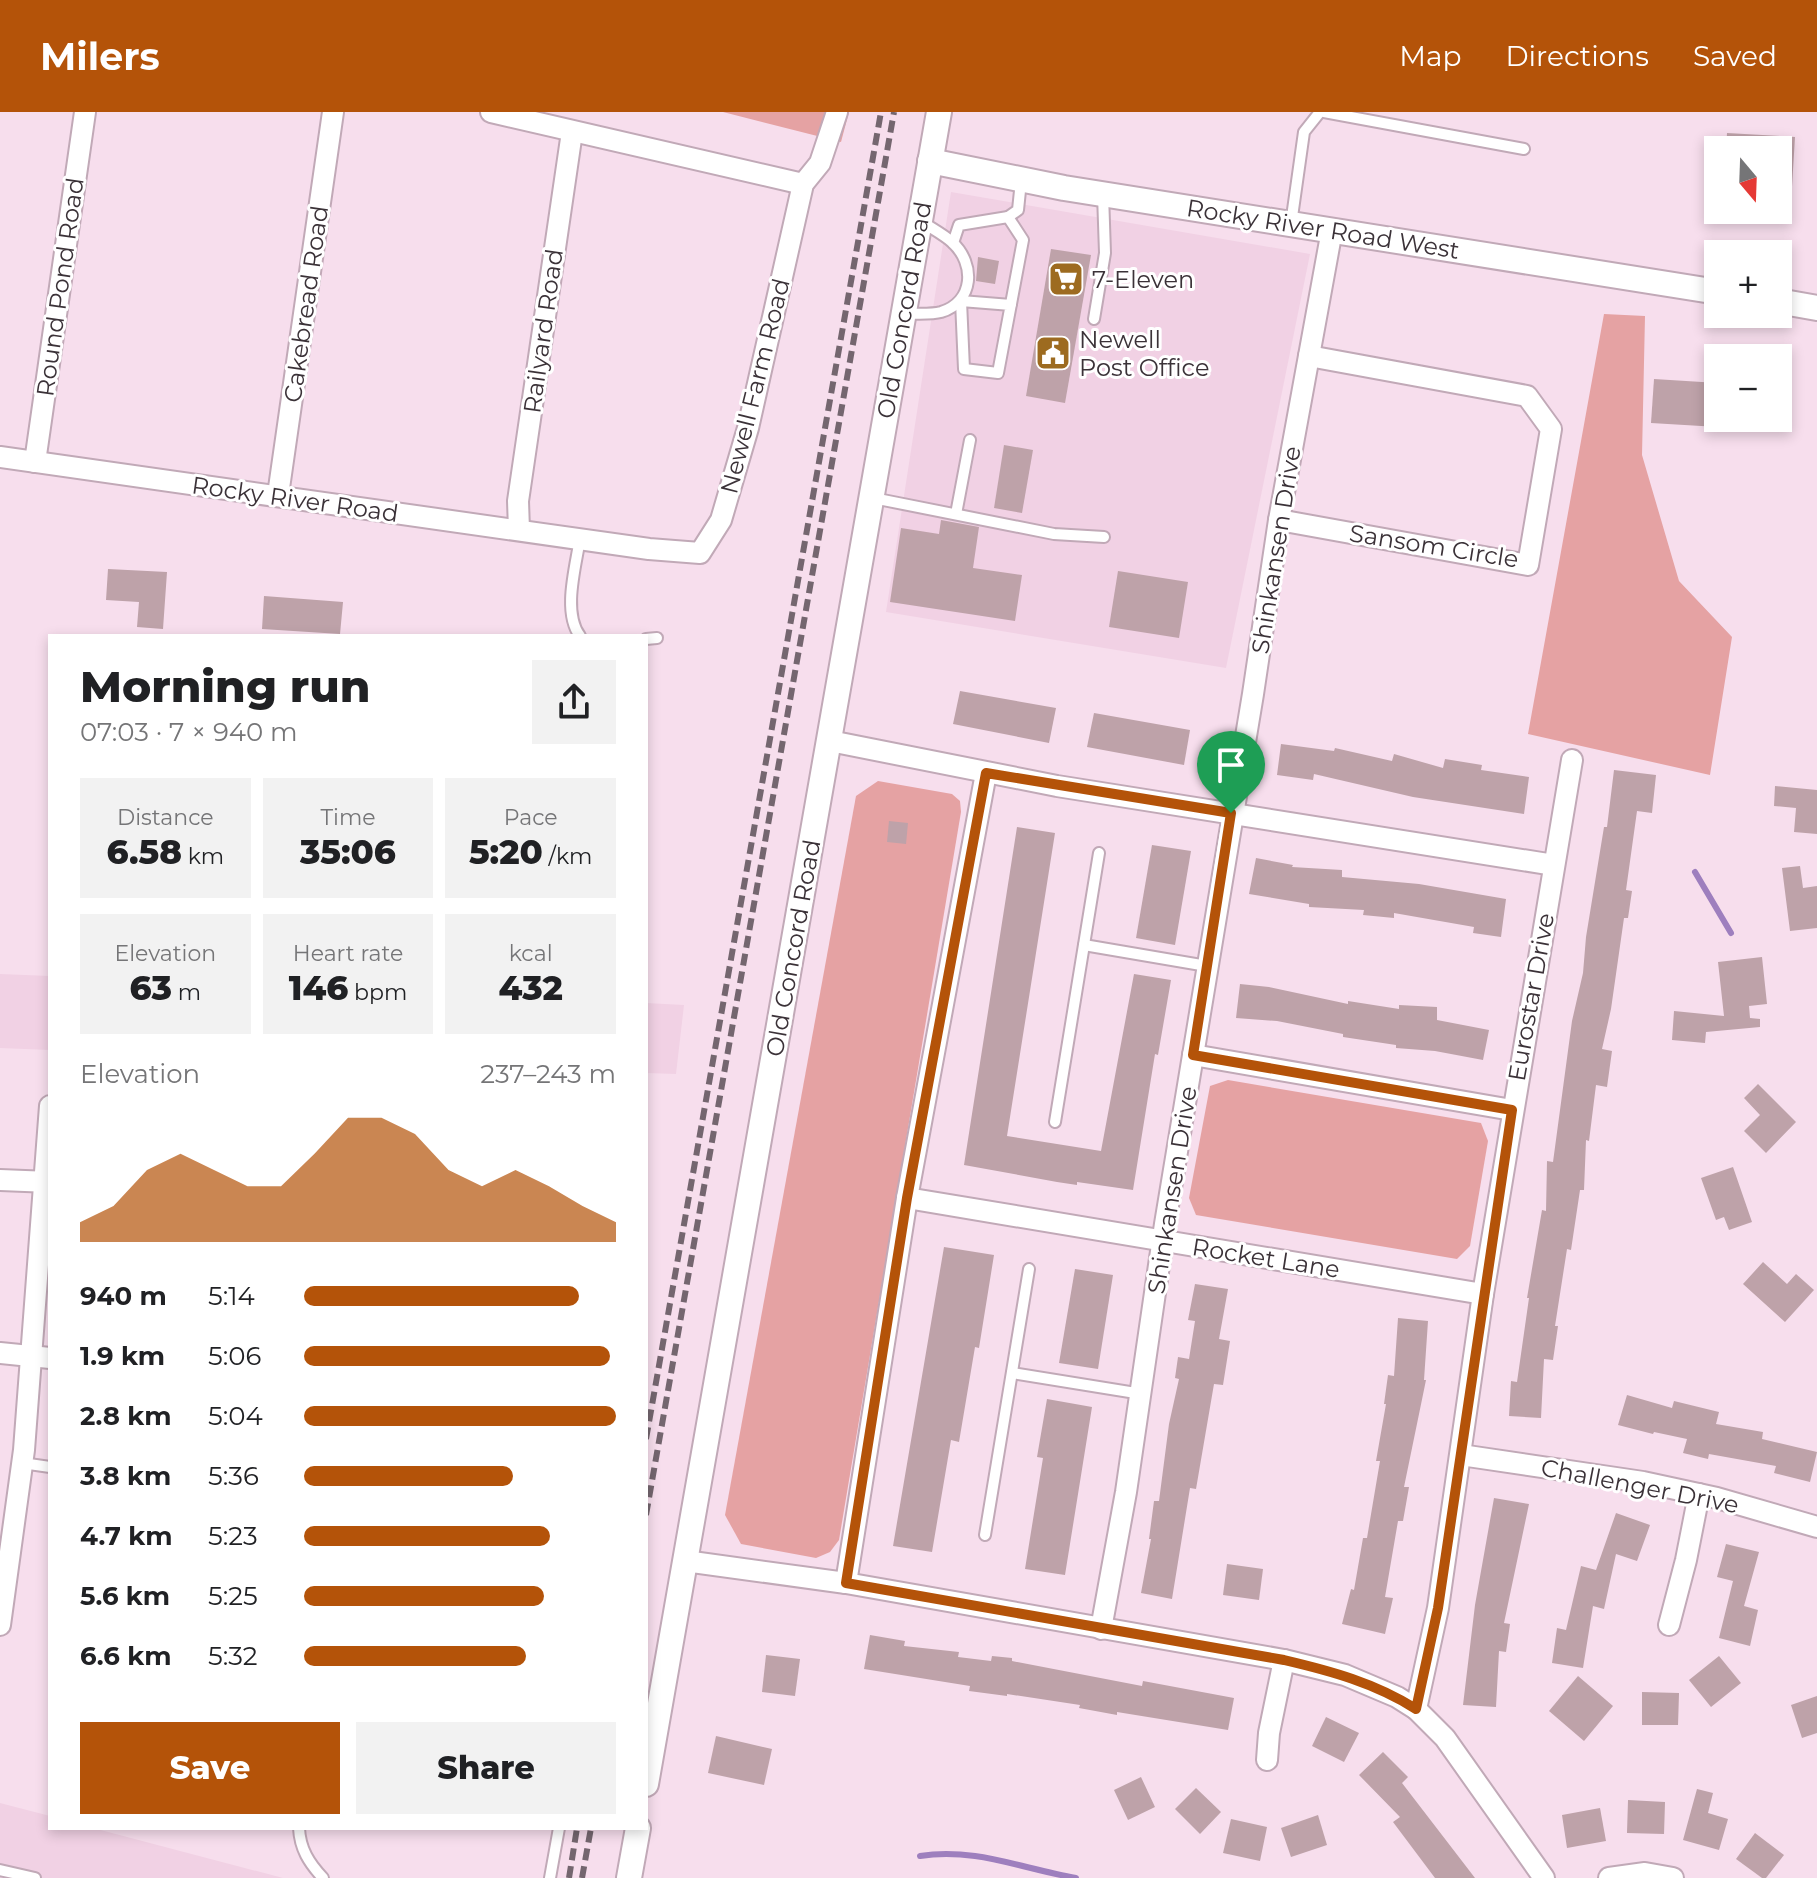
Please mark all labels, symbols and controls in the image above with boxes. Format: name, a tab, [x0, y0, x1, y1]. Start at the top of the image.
text: Milers	[40, 33, 160, 80]
text: Map	[1399, 39, 1461, 73]
text: Directions	[1505, 39, 1649, 73]
text: Saved	[1693, 39, 1777, 73]
north arrow	[1704, 136, 1792, 224]
map controls	[1704, 136, 1792, 432]
street label: Round Pond Road	[30, 176, 90, 398]
street label: Rocky River Road West	[1184, 193, 1462, 265]
street label: Old Concord Road	[871, 199, 937, 421]
street label: Cakebread Road	[278, 204, 334, 404]
button: +	[1704, 240, 1792, 328]
street label: Railyard Road	[517, 247, 569, 415]
supermarket icon: 7-Eleven	[1047, 260, 1085, 298]
place label: 7-Eleven	[1092, 265, 1194, 294]
street label: Newell Farm Road	[714, 275, 796, 497]
place label: Newell Post Office	[1079, 325, 1209, 382]
public building icon: Newell Post Office	[1034, 334, 1072, 372]
button: −	[1704, 344, 1792, 432]
street label: Shinkansen Drive	[1245, 444, 1307, 656]
street label: Rocky River Road	[190, 470, 400, 528]
street label: Sansom Circle	[1347, 518, 1521, 574]
text: Morning run	[80, 659, 370, 713]
button: share	[532, 660, 616, 744]
text: 07:03 · 7 × 940 m	[80, 716, 298, 748]
pin	[1197, 731, 1265, 813]
icon: arrive	[1209, 743, 1253, 787]
text: Distance	[117, 804, 214, 831]
text: Time	[320, 804, 376, 831]
text: Pace	[504, 804, 558, 831]
text: 6.58	[107, 831, 182, 873]
text: 35:06	[300, 831, 396, 873]
text: 5:20	[469, 831, 543, 873]
street label: Old Concord Road	[760, 837, 826, 1059]
text: km	[182, 843, 224, 870]
text: /km	[543, 843, 592, 870]
street label: Eurostar Drive	[1502, 911, 1560, 1083]
text: Elevation	[114, 940, 216, 967]
text: Heart rate	[293, 940, 403, 967]
text: kcal	[509, 940, 553, 967]
text: 63	[129, 967, 172, 1009]
text: 146	[289, 967, 348, 1009]
text: 432	[498, 967, 563, 1009]
text: m	[172, 979, 201, 1006]
text: bpm	[348, 979, 407, 1006]
text: Elevation	[80, 1058, 200, 1090]
text: 237–243 m	[480, 1058, 616, 1090]
street label: Shinkansen Drive	[1141, 1084, 1203, 1296]
street label: Rocket Lane	[1190, 1232, 1342, 1284]
text: 940 m	[80, 1280, 167, 1312]
text: 5:14	[208, 1280, 255, 1312]
text: 1.9 km	[80, 1340, 165, 1372]
text: 5:06	[208, 1340, 261, 1372]
text: 2.8 km	[80, 1400, 171, 1432]
text: 5:04	[208, 1400, 263, 1432]
street label: Challenger Drive	[1539, 1453, 1741, 1519]
text: 3.8 km	[80, 1460, 171, 1492]
text: 5:36	[208, 1460, 259, 1492]
text: 4.7 km	[80, 1520, 173, 1552]
text: 5:23	[208, 1520, 258, 1552]
text: 5.6 km	[80, 1580, 170, 1612]
text: 5:25	[208, 1580, 258, 1612]
text: 6.6 km	[80, 1640, 171, 1672]
text: 5:32	[208, 1640, 258, 1672]
button: Save	[80, 1722, 340, 1814]
button: Share	[356, 1722, 616, 1814]

